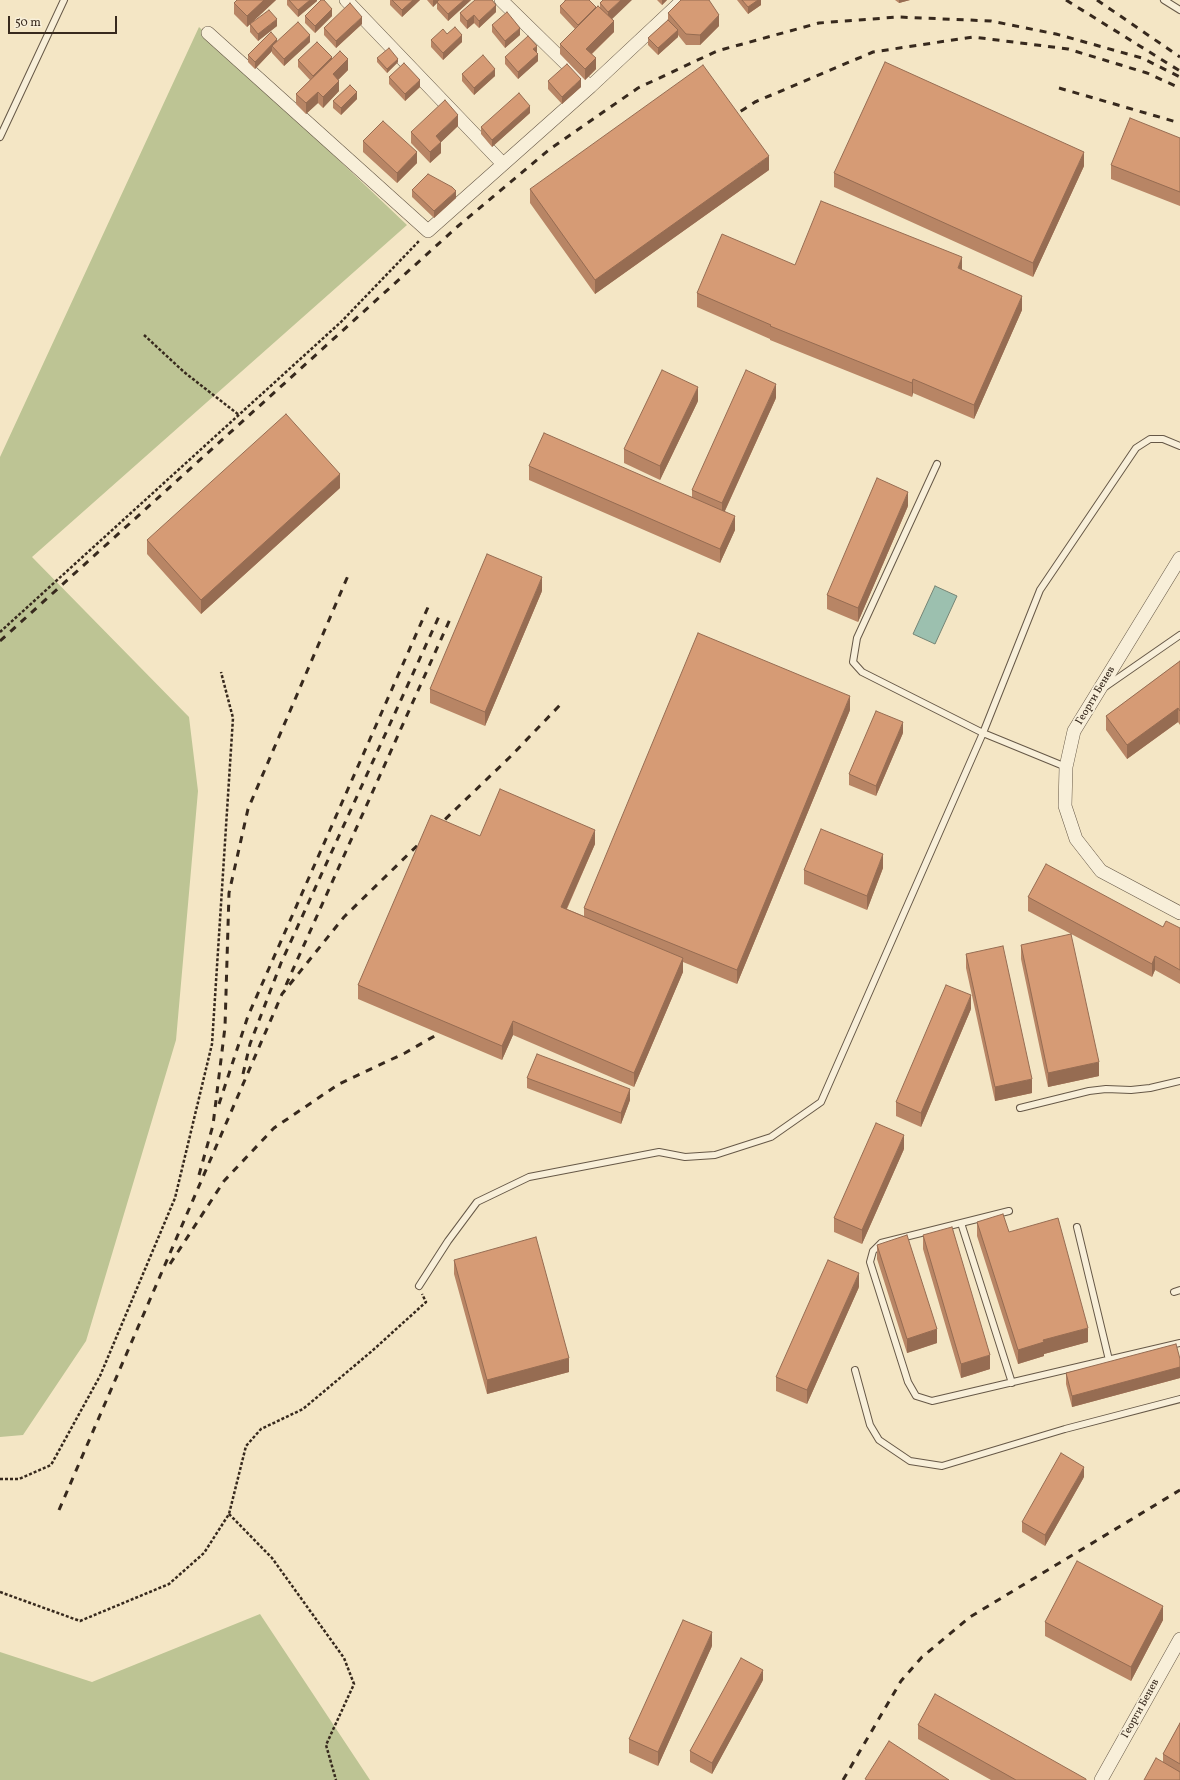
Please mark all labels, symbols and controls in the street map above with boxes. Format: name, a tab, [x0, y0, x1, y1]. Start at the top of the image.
scale bar	[10, 8, 119, 34]
text: 50 m	[15, 15, 41, 31]
street label: Георги Бенев	[1073, 664, 1119, 728]
street label: Георги Бенев	[1119, 1677, 1163, 1741]

